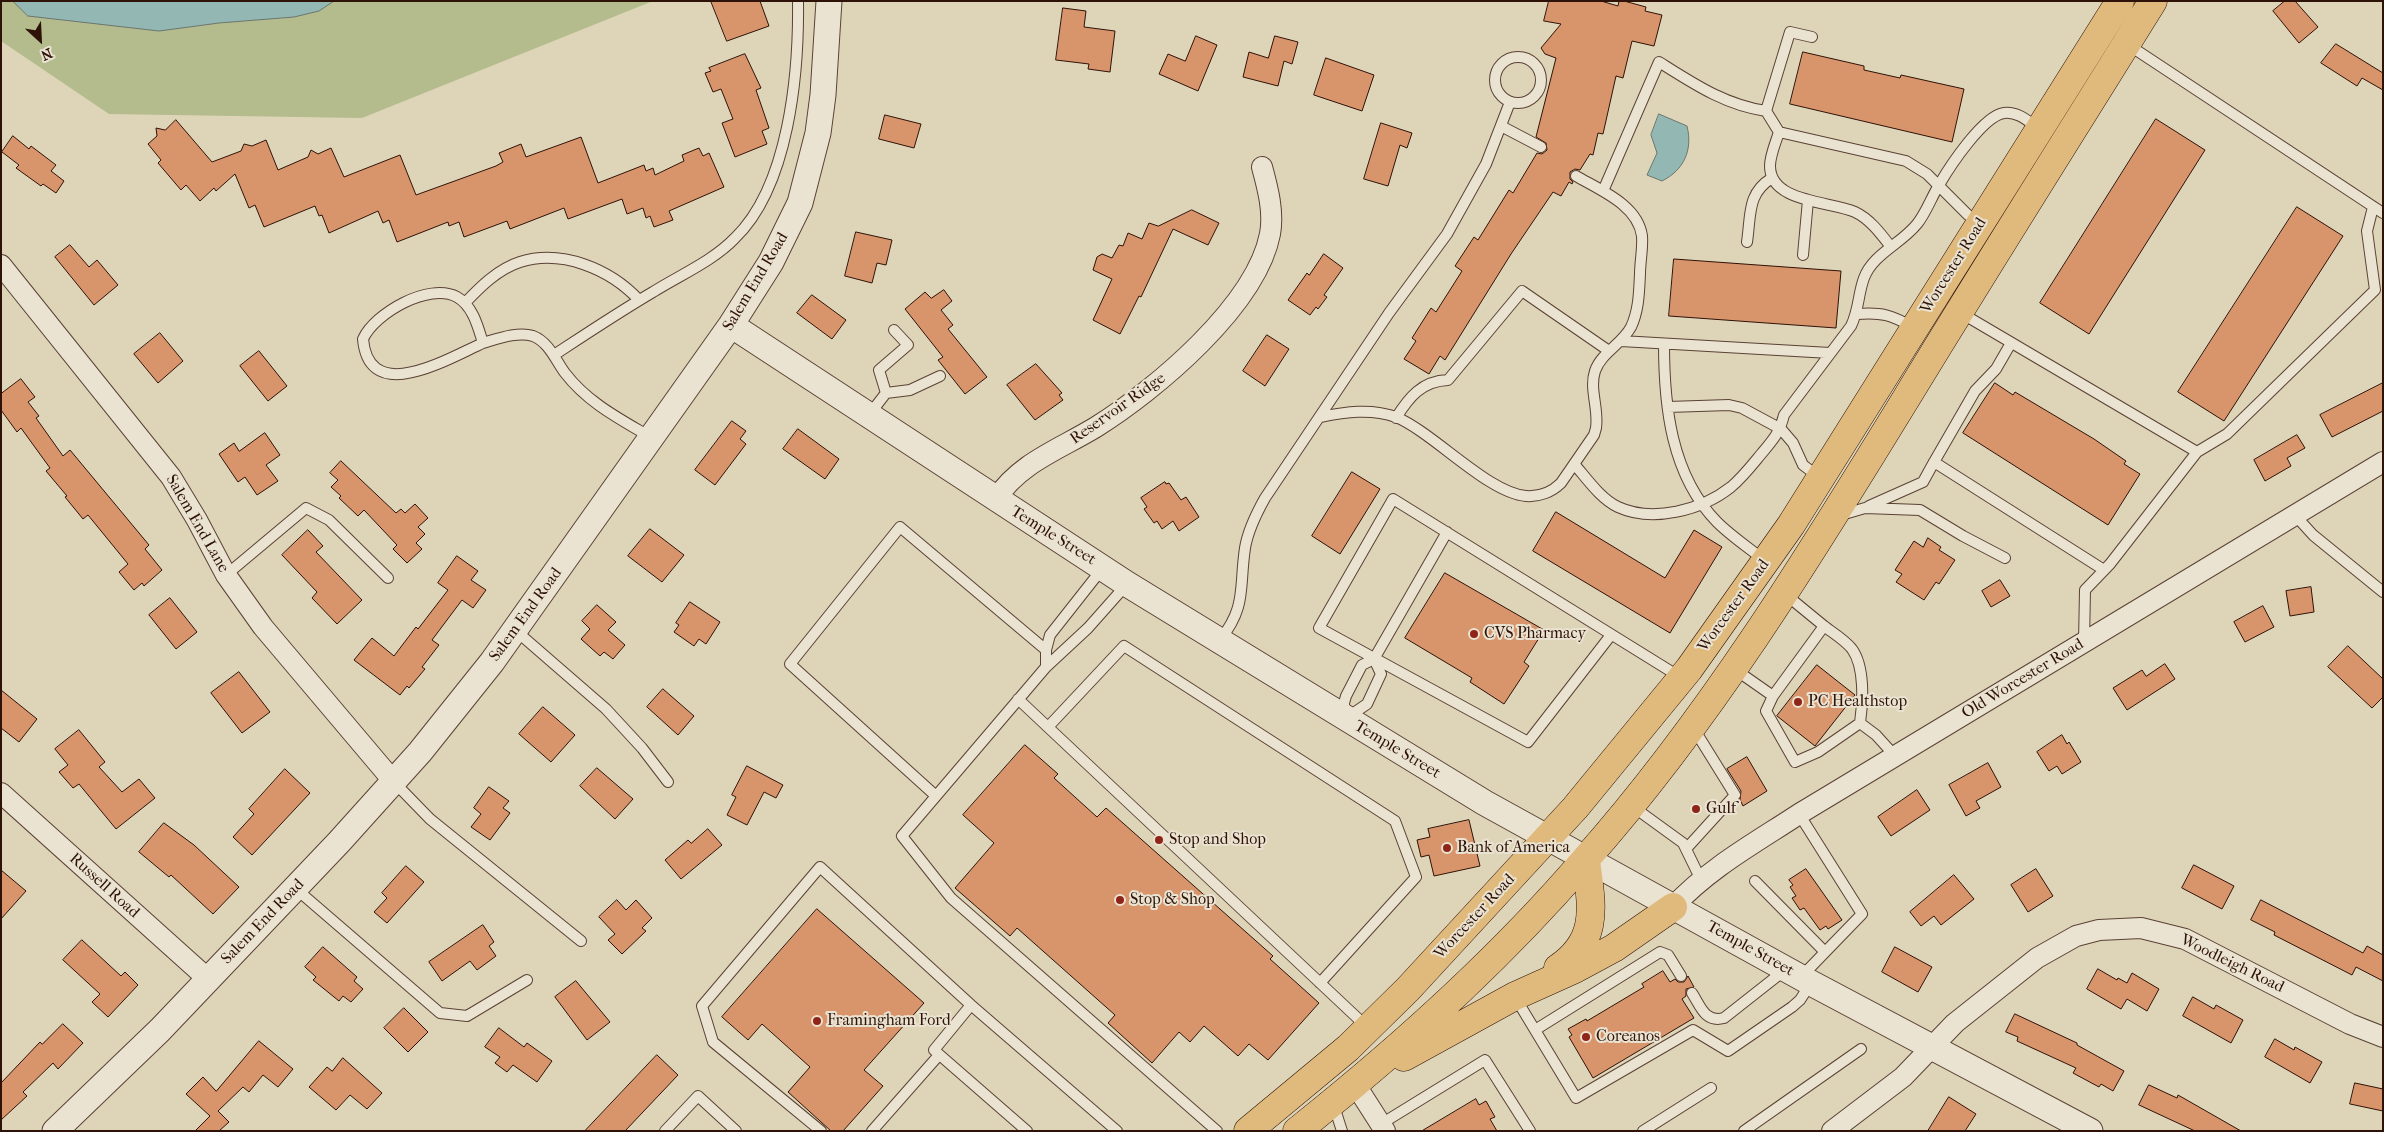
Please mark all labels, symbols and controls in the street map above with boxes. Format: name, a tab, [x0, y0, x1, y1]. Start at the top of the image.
north arrow	[15, 15, 65, 65]
text: N	[38, 44, 55, 64]
street label: Worcester Road	[1917, 214, 1991, 318]
street label: Salem End Road	[719, 229, 793, 335]
street label: Reservoir Ridge	[1067, 369, 1169, 449]
street label: Salem End Lane	[161, 472, 233, 576]
street label: Temple Street	[1007, 502, 1099, 570]
street label: Worcester Road	[1694, 556, 1774, 656]
street label: Salem End Road	[486, 564, 566, 666]
place label: CVS Pharmacy	[1484, 624, 1586, 644]
marker: CVS Pharmacy	[1468, 628, 1480, 640]
street label: Old Worcester Road	[1959, 635, 2087, 723]
place label: PC Healthstop	[1808, 692, 1907, 712]
marker: PC Healthstop	[1792, 696, 1804, 708]
street label: Temple Street	[1350, 717, 1444, 783]
place label: Gulf	[1706, 799, 1736, 819]
marker: Gulf	[1690, 803, 1702, 815]
place label: Stop and Shop	[1169, 830, 1266, 850]
marker: Stop and Shop	[1153, 834, 1165, 846]
place label: Bank of America	[1457, 838, 1570, 858]
marker: Bank of America	[1441, 842, 1453, 854]
street label: Russell Road	[65, 849, 143, 923]
street label: Worcester Road	[1431, 870, 1519, 964]
street label: Salem End Road	[217, 875, 309, 969]
place label: Stop & Shop	[1130, 890, 1215, 910]
marker: Stop & Shop	[1114, 894, 1126, 906]
street label: Temple Street	[1703, 917, 1797, 981]
street label: Woodleigh Road	[2177, 931, 2287, 997]
place label: Framingham Ford	[827, 1011, 951, 1031]
marker: Framingham Ford	[811, 1015, 823, 1027]
place label: Coreanos	[1596, 1027, 1660, 1047]
marker: Coreanos	[1580, 1031, 1592, 1043]

